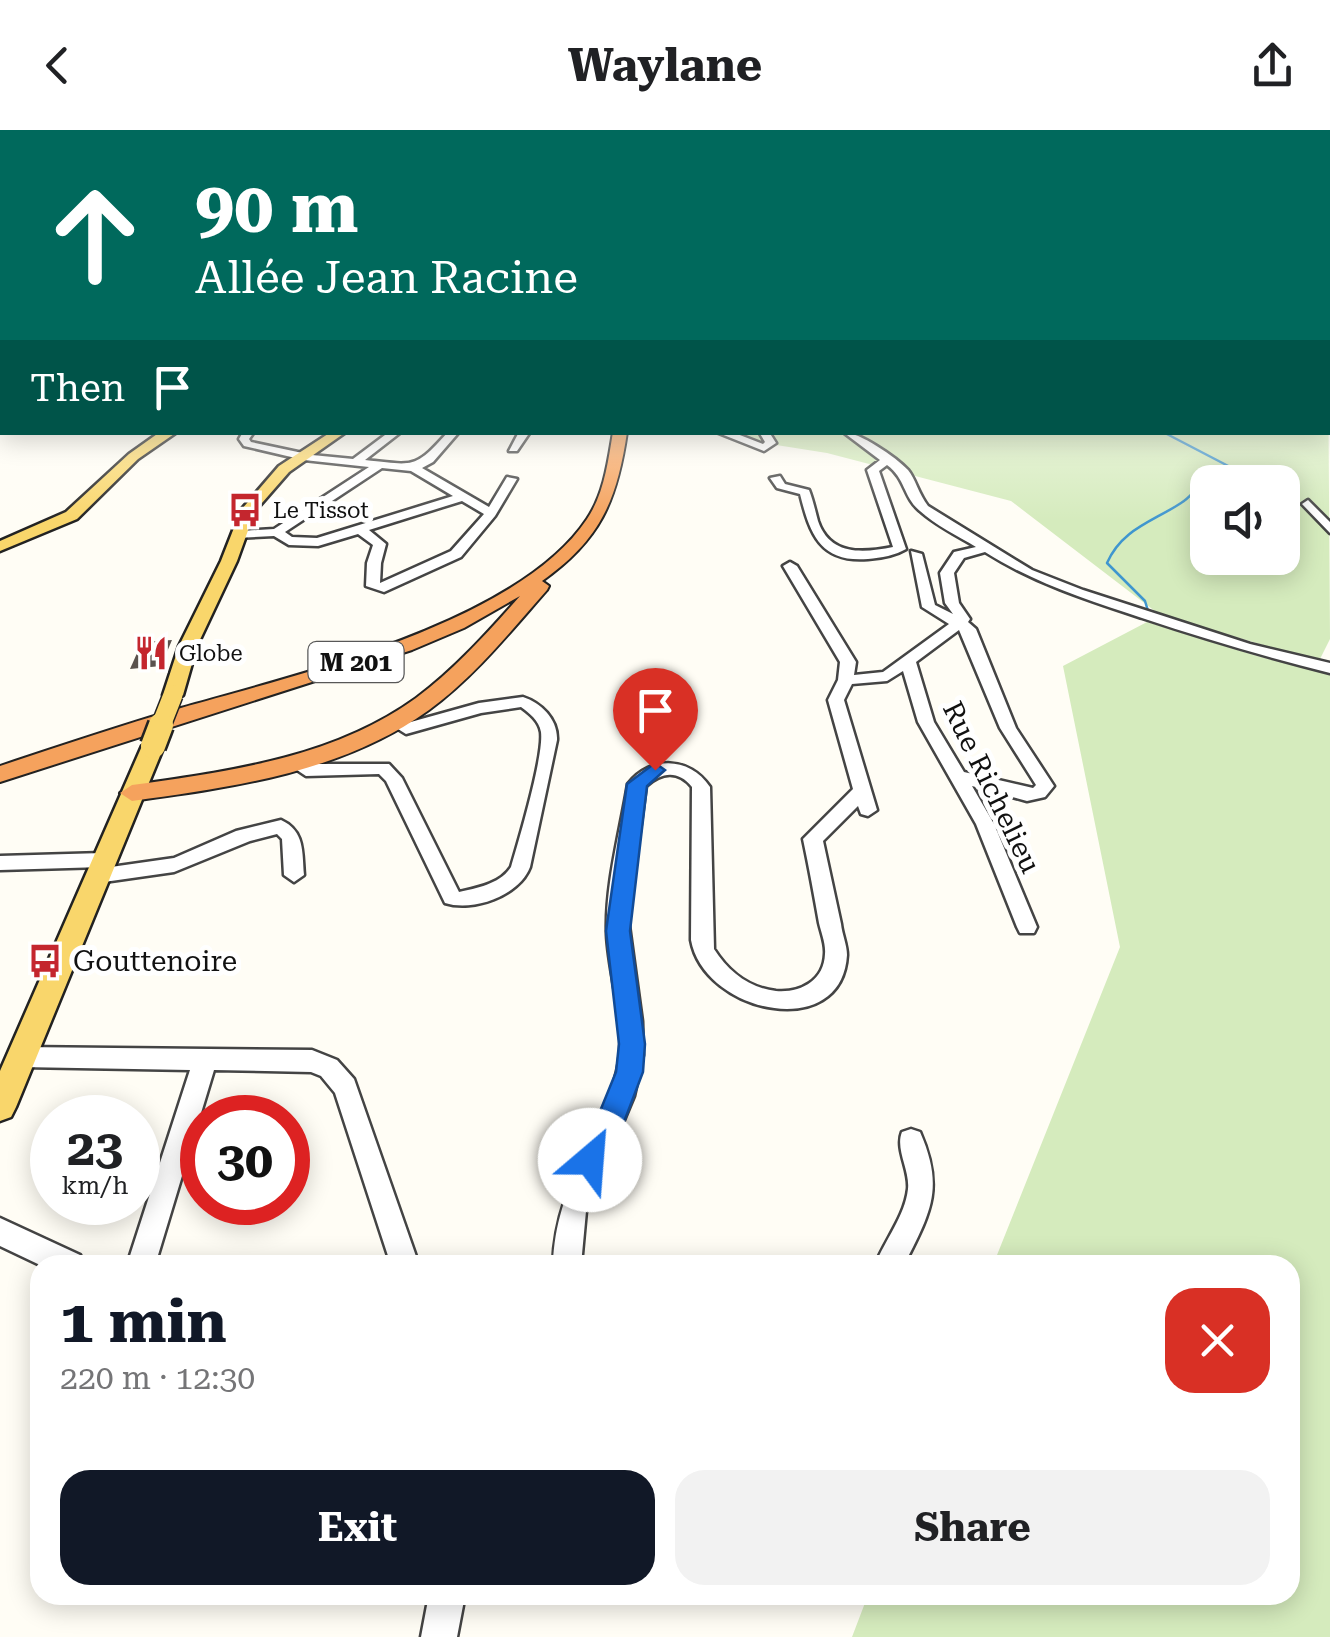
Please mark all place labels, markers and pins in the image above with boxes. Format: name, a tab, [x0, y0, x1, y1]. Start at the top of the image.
bus stop icon: Le Tissot	[226, 491, 264, 529]
place label: Le Tissot	[273, 498, 369, 523]
restaurant icon: Globe	[132, 634, 170, 672]
place label: Globe	[179, 641, 243, 666]
pin	[613, 668, 698, 771]
bus stop icon: Gouttenoire	[26, 942, 64, 980]
place label: Gouttenoire	[73, 945, 237, 978]

